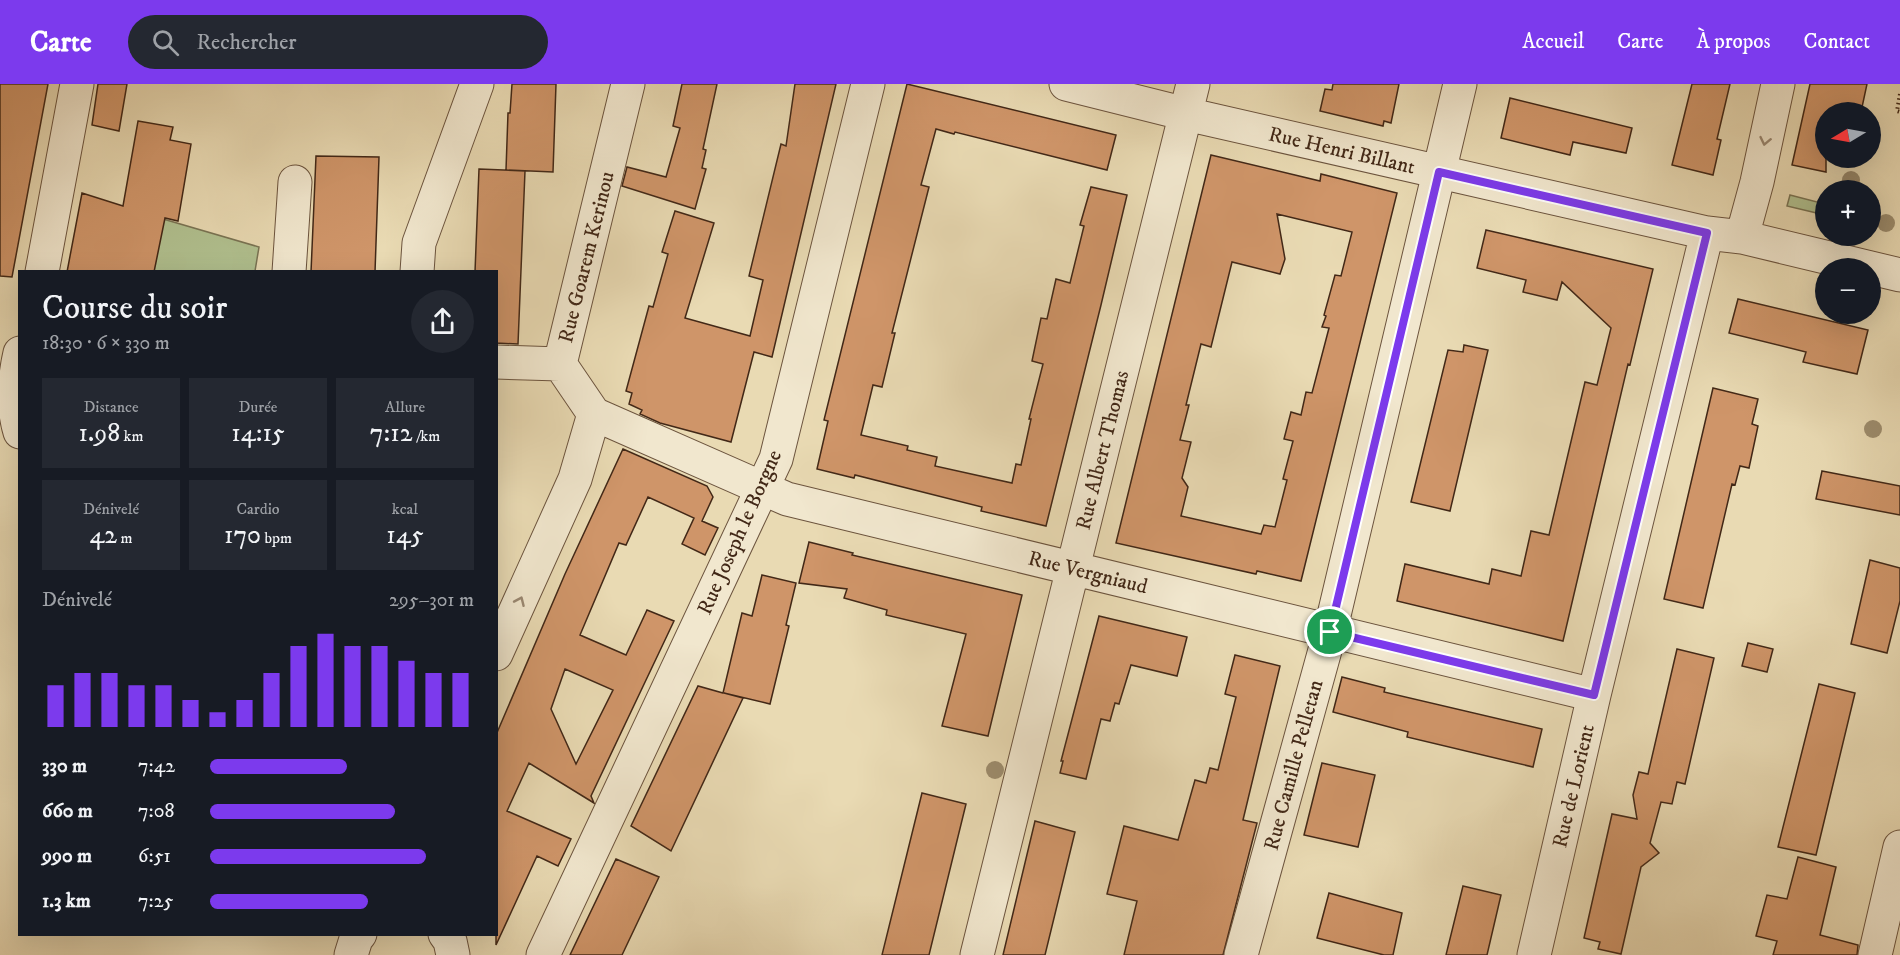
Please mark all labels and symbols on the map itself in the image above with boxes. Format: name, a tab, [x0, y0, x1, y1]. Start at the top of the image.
north arrow	[1815, 102, 1881, 168]
street label: Rue Henri Billant	[1266, 121, 1418, 181]
one-way arrow	[1760, 136, 1773, 146]
street label: Rue Goarem Kerinou	[553, 169, 621, 346]
street label: Rue Albert Thomas	[1071, 368, 1135, 533]
street label: Rue Joseph le Borgne	[692, 446, 788, 619]
street label: Rue Vergniaud	[1025, 546, 1151, 600]
one-way arrow	[513, 596, 525, 607]
pin	[1304, 606, 1355, 657]
street label: Rue Camille Pelletan	[1259, 677, 1329, 853]
street label: Rue de Lorient	[1547, 722, 1601, 850]

